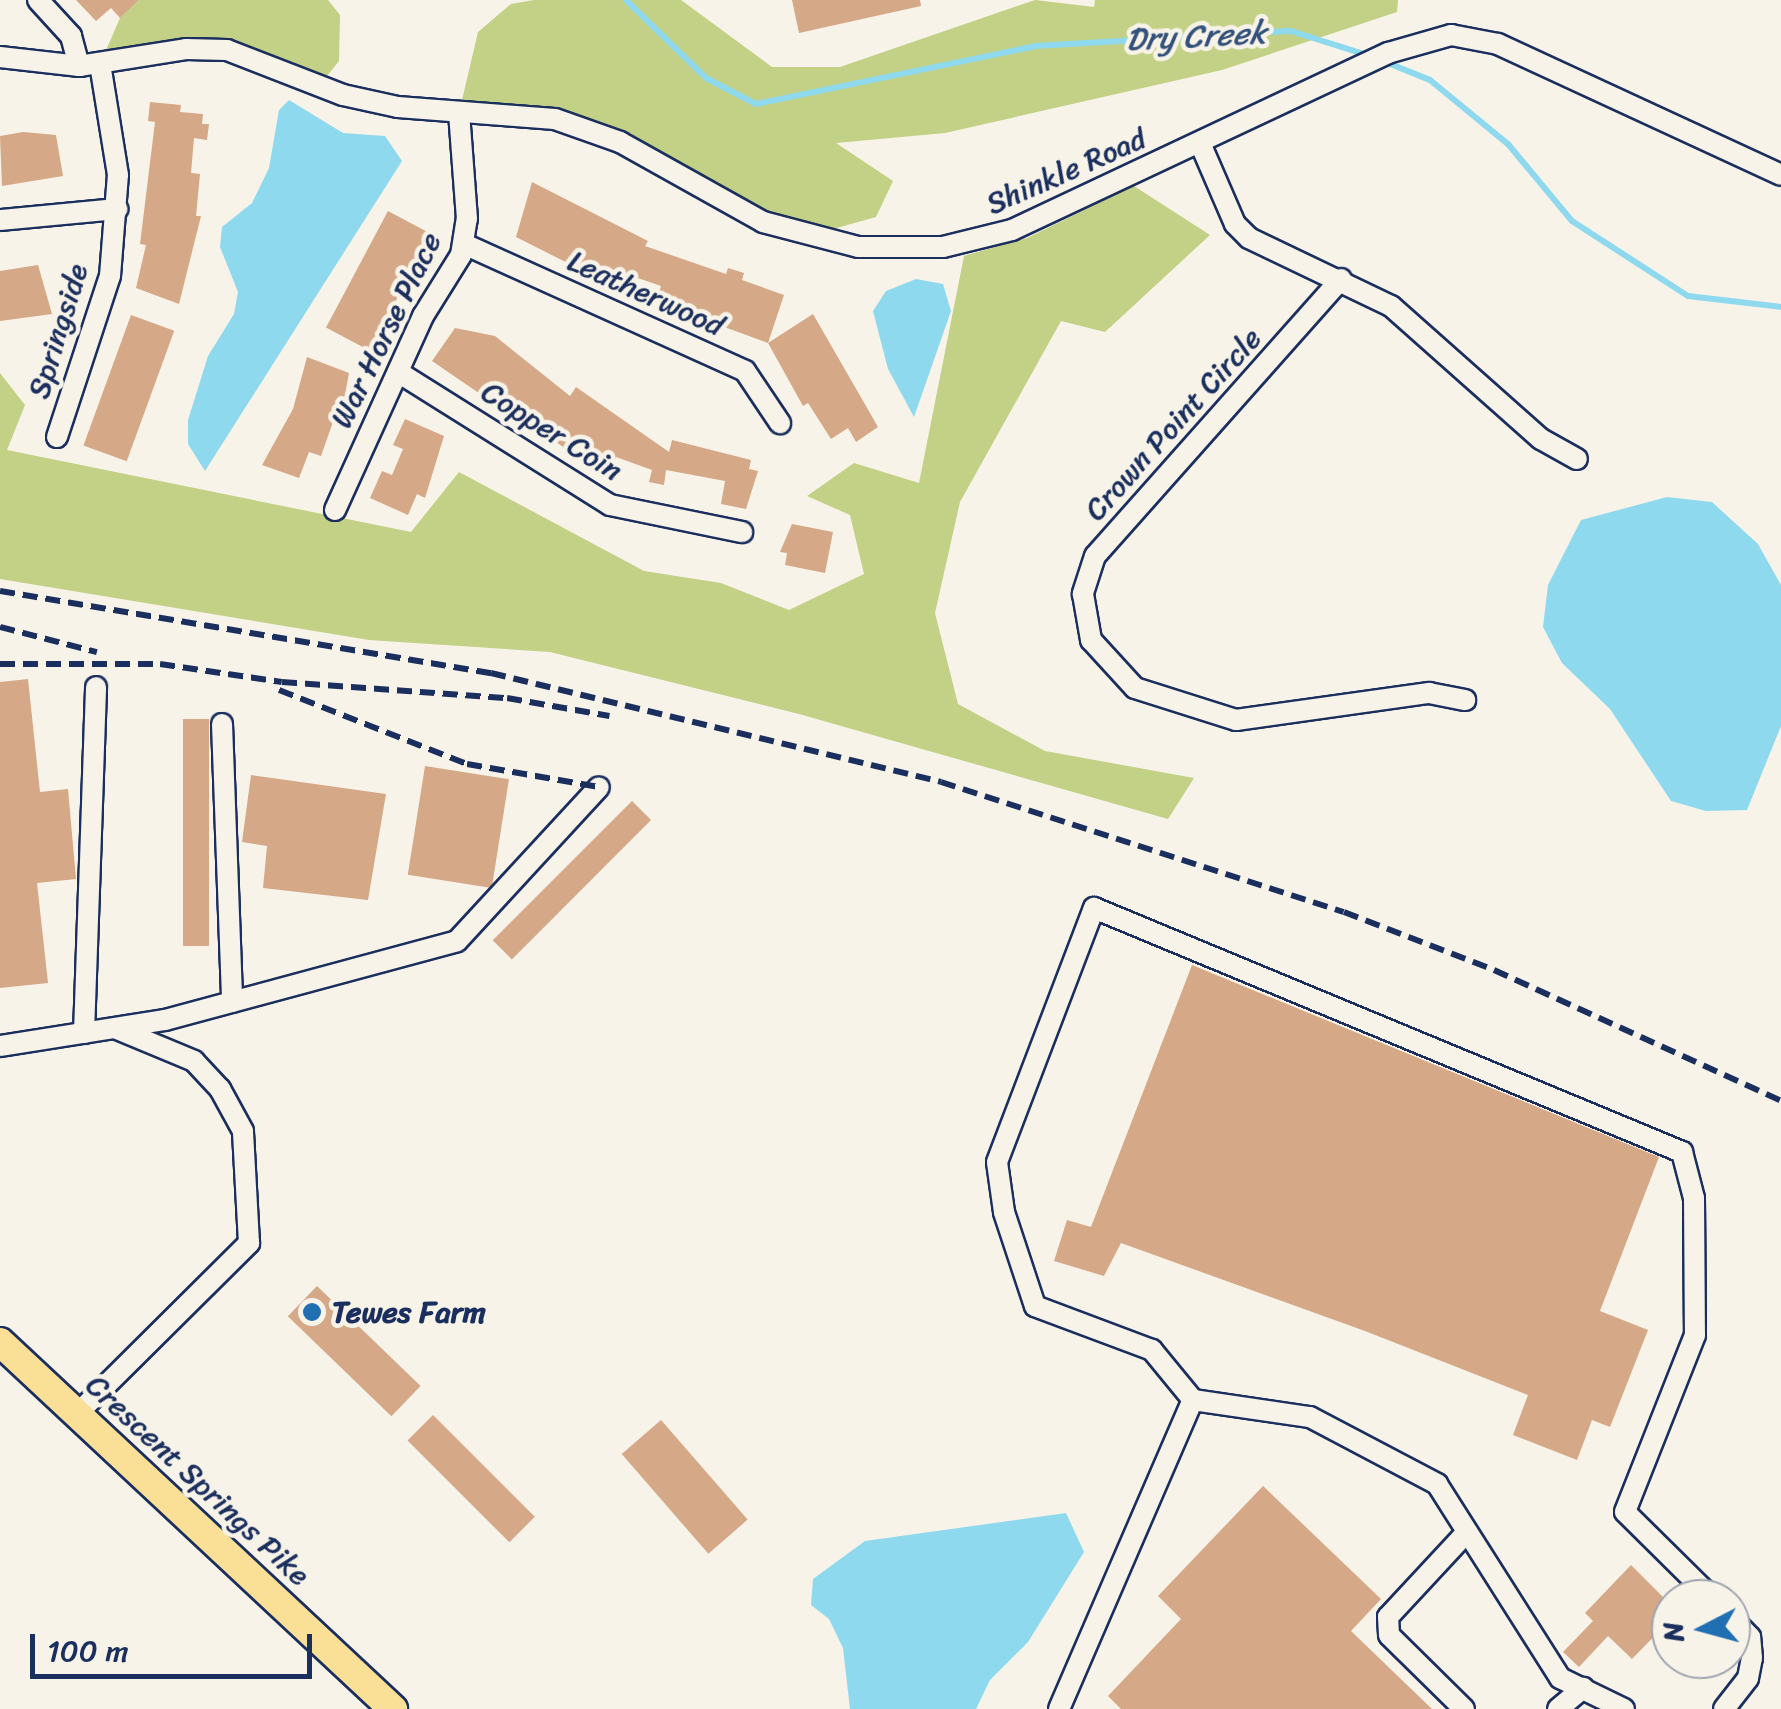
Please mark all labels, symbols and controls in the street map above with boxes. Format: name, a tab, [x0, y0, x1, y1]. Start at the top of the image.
water label: Dry Creek	[1125, 14, 1267, 60]
street label: Shinkle Road	[981, 120, 1151, 222]
street label: War Horse Place	[322, 225, 450, 435]
street label: Leatherwood	[562, 243, 730, 343]
street label: Springside	[20, 259, 96, 403]
street label: Crown Point Circle	[1077, 320, 1269, 528]
street label: Copper Coin	[475, 373, 629, 489]
place label: Tewes Farm	[332, 1294, 486, 1330]
marker: Tewes Farm	[301, 1301, 323, 1323]
street label: Crescent Springs Pike	[78, 1367, 318, 1593]
north arrow	[1651, 1579, 1751, 1679]
scale bar	[35, 1614, 318, 1676]
text: N	[1647, 1620, 1698, 1644]
text: 100 m	[47, 1624, 129, 1678]

